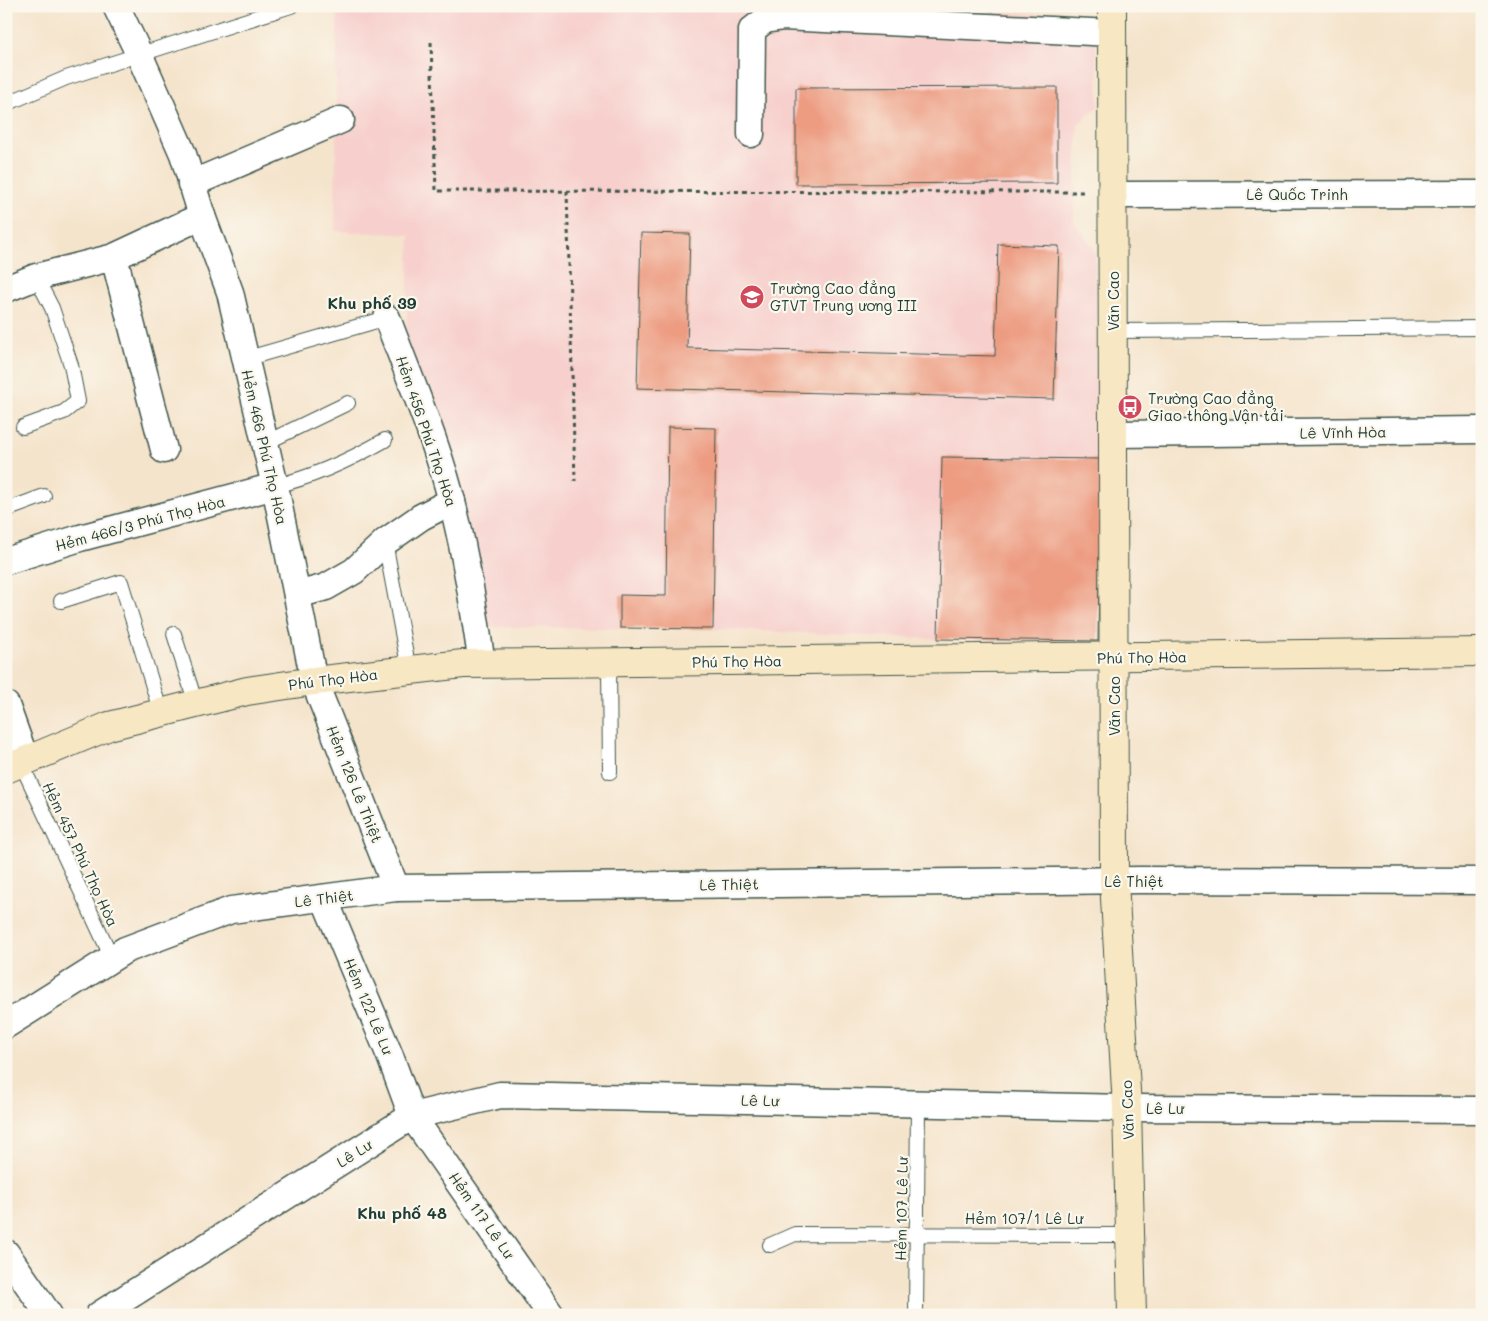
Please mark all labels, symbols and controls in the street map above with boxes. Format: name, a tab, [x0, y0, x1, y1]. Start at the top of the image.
street label: Lê Quốc Trinh	[1246, 184, 1348, 204]
street label: Văn Cao	[1103, 271, 1123, 331]
place label: Trường Cao đẳng GTVT Trung ương III	[770, 278, 917, 315]
school or university icon: Trường Cao đẳng GTVT Trung ương III	[739, 284, 765, 310]
district label: Khu phố 39	[328, 292, 417, 313]
street label: Hẻm 456 Phú Thọ Hòa	[392, 353, 462, 509]
street label: Hẻm 466 Phú Thọ Hòa	[237, 368, 293, 526]
place label: Trường Cao đẳng Giao thông Vận tải	[1148, 388, 1284, 425]
bus stop icon: Trường Cao đẳng Giao thông Vận tải	[1117, 394, 1143, 420]
street label: Lê Vĩnh Hòa	[1299, 421, 1387, 443]
street label: Hẻm 466/3 Phú Thọ Hòa	[53, 491, 227, 555]
street label: Phú Thọ Hòa	[1097, 646, 1187, 668]
street label: Phú Thọ Hòa	[692, 650, 782, 672]
street label: Phú Thọ Hòa	[287, 664, 379, 694]
street label: Văn Cao	[1104, 676, 1124, 736]
street label: Hẻm 126 Lê Thiệt	[322, 722, 388, 846]
street label: Hẻm 457 Phú Thọ Hòa	[39, 778, 123, 930]
street label: Lê Thiệt	[1104, 871, 1164, 891]
street label: Lê Thiệt	[699, 873, 759, 895]
street label: Lê Thiệt	[293, 884, 355, 912]
street label: Hẻm 122 Lê Lư	[340, 955, 399, 1058]
street label: Văn Cao	[1116, 1080, 1138, 1140]
street label: Lê Lư	[741, 1090, 780, 1110]
street label: Lê Lư	[1146, 1098, 1185, 1118]
street label: Lê Lư	[333, 1134, 376, 1172]
street label: Hẻm 107 Lê Lư	[890, 1156, 912, 1261]
street label: Hẻm 117 Lê Lư	[445, 1168, 520, 1263]
district label: Khu phố 48	[357, 1202, 447, 1223]
street label: Hẻm 107/1 Lê Lư	[965, 1208, 1084, 1228]

